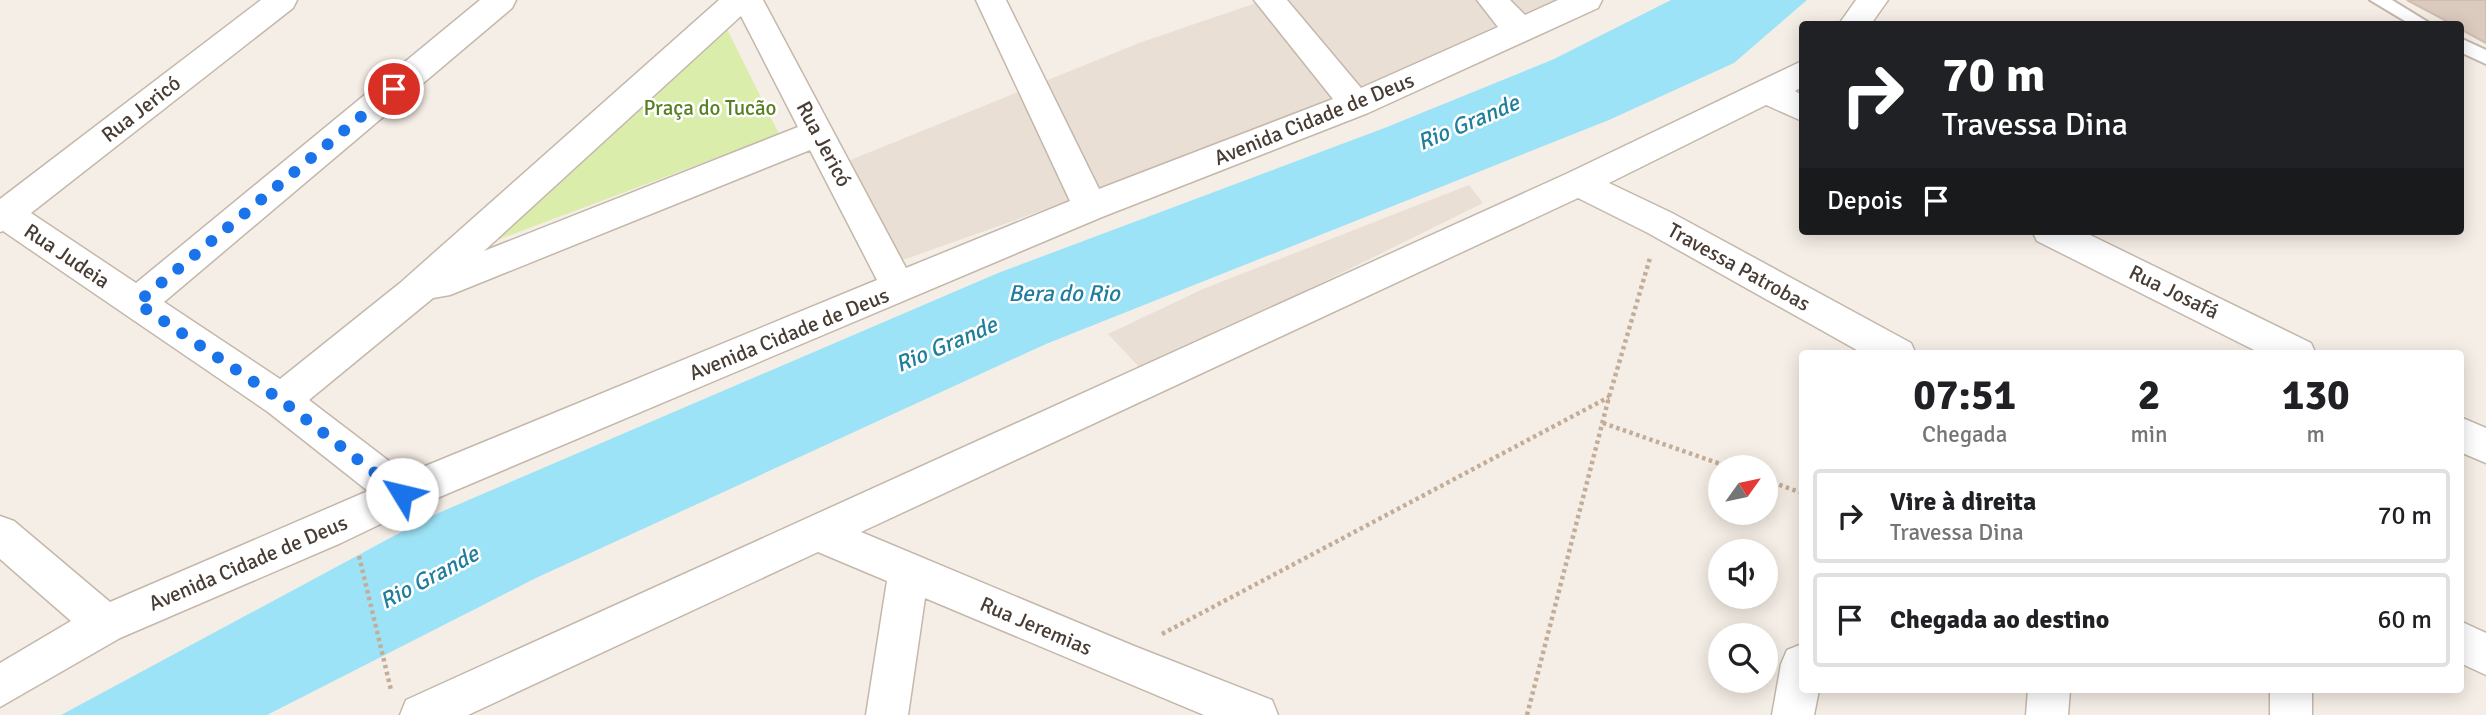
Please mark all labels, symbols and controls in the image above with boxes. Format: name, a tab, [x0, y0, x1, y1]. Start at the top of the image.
text: 70 m	[1942, 45, 2045, 105]
icon: right	[1827, 49, 1918, 140]
pin	[364, 59, 424, 119]
street label: Avenida Cidade de Deus	[1210, 67, 1418, 171]
street label: Rua Jericó	[96, 70, 186, 148]
icon: arrive	[375, 70, 413, 108]
water label: Rio Grande	[1413, 87, 1525, 157]
park label: Praça do Tucão	[644, 95, 776, 121]
street label: Rua Jericó	[791, 97, 857, 191]
text: Travessa Dina	[1942, 105, 2128, 144]
icon: arrive	[1917, 182, 1955, 220]
text: Depois	[1827, 185, 1903, 217]
street label: Travessa Patrobas	[1663, 217, 1815, 317]
street label: Rua Judeia	[19, 218, 115, 294]
street label: Rua Josafá	[2125, 259, 2223, 325]
water label: Bera do Rio	[1008, 279, 1121, 308]
street label: Avenida Cidade de Deus	[685, 282, 893, 386]
water label: Rio Grande	[891, 309, 1003, 379]
text: 07:51	[1913, 370, 2016, 421]
text: 2	[2138, 370, 2160, 421]
text: 130	[2282, 370, 2350, 421]
text: Chegada	[1922, 420, 2007, 449]
text: min	[2130, 420, 2168, 449]
text: m	[2307, 420, 2325, 449]
north arrow	[1708, 455, 1778, 525]
map controls	[1708, 455, 1778, 693]
position arrow	[365, 457, 439, 531]
text: Vire à direita	[1890, 486, 2036, 518]
icon: right	[1831, 497, 1869, 535]
text: 70 m	[2377, 500, 2432, 532]
street label: Avenida Cidade de Deus	[145, 509, 351, 617]
text: Travessa Dina	[1890, 518, 2024, 547]
water label: Rio Grande	[375, 539, 485, 616]
button: sound	[1708, 539, 1778, 609]
street label: Rua Jeremias	[976, 591, 1096, 661]
icon: arrive	[1831, 601, 1869, 639]
text: Chegada ao destino	[1890, 604, 2109, 636]
text: 60 m	[2377, 604, 2432, 636]
button: search	[1708, 623, 1778, 693]

